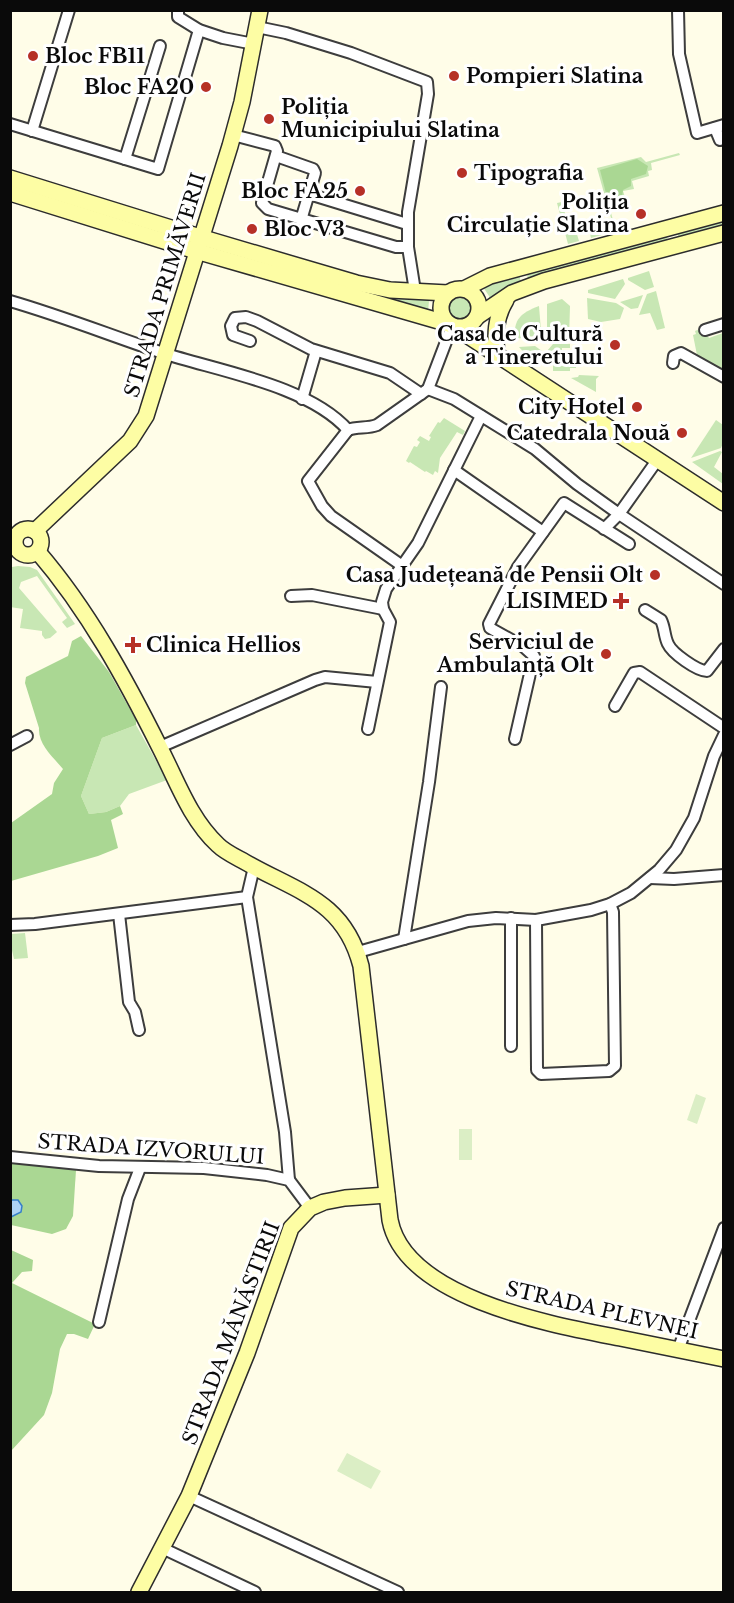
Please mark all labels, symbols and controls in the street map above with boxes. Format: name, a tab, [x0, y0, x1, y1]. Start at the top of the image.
place label: Bloc FB11	[45, 44, 145, 68]
marker: Bloc FB11	[26, 49, 40, 63]
place label: Pompieri Slatina	[466, 64, 644, 88]
marker: Pompieri Slatina	[447, 69, 461, 83]
place label: Bloc FA20	[84, 75, 194, 99]
marker: Bloc FA20	[199, 80, 213, 94]
place label: Poliția Municipiului Slatina	[281, 95, 500, 142]
marker: Poliția Municipiului Slatina	[262, 112, 276, 126]
place label: Tipografia	[474, 161, 584, 185]
marker: Tipografia	[455, 166, 469, 180]
street label: STRADA PRIMĂVERII	[118, 170, 211, 400]
place label: Bloc FA25	[241, 179, 348, 203]
marker: Bloc FA25	[353, 184, 367, 198]
place label: Poliția Circulație Slatina	[447, 190, 630, 238]
marker: Poliția Circulație Slatina	[634, 207, 648, 221]
place label: Bloc V3	[264, 217, 345, 241]
marker: Bloc V3	[245, 222, 259, 236]
place label: Casa de Cultură a Tineretului	[437, 322, 604, 369]
marker: Casa de Cultură a Tineretului	[608, 338, 622, 352]
place label: City Hotel	[518, 395, 625, 419]
marker: City Hotel	[630, 400, 644, 414]
place label: Catedrala Nouă	[506, 421, 671, 445]
marker: Catedrala Nouă	[675, 426, 689, 440]
place label: Casa Județeană de Pensii Olt	[346, 563, 643, 588]
marker: Casa Județeană de Pensii Olt	[648, 568, 662, 582]
place label: LISIMED	[506, 589, 608, 613]
marker: LISIMED	[612, 592, 630, 610]
place label: Serviciul de Ambulanță Olt	[436, 630, 594, 678]
place label: Clinica Hellios	[146, 633, 301, 657]
marker: Clinica Hellios	[124, 636, 142, 654]
marker: Serviciul de Ambulanță Olt	[599, 647, 613, 661]
street label: STRADA IZVORULUI	[37, 1129, 265, 1169]
street label: STRADA MĂNĂSTIRII	[176, 1217, 285, 1448]
street label: STRADA PLEVNEI	[503, 1276, 701, 1344]

